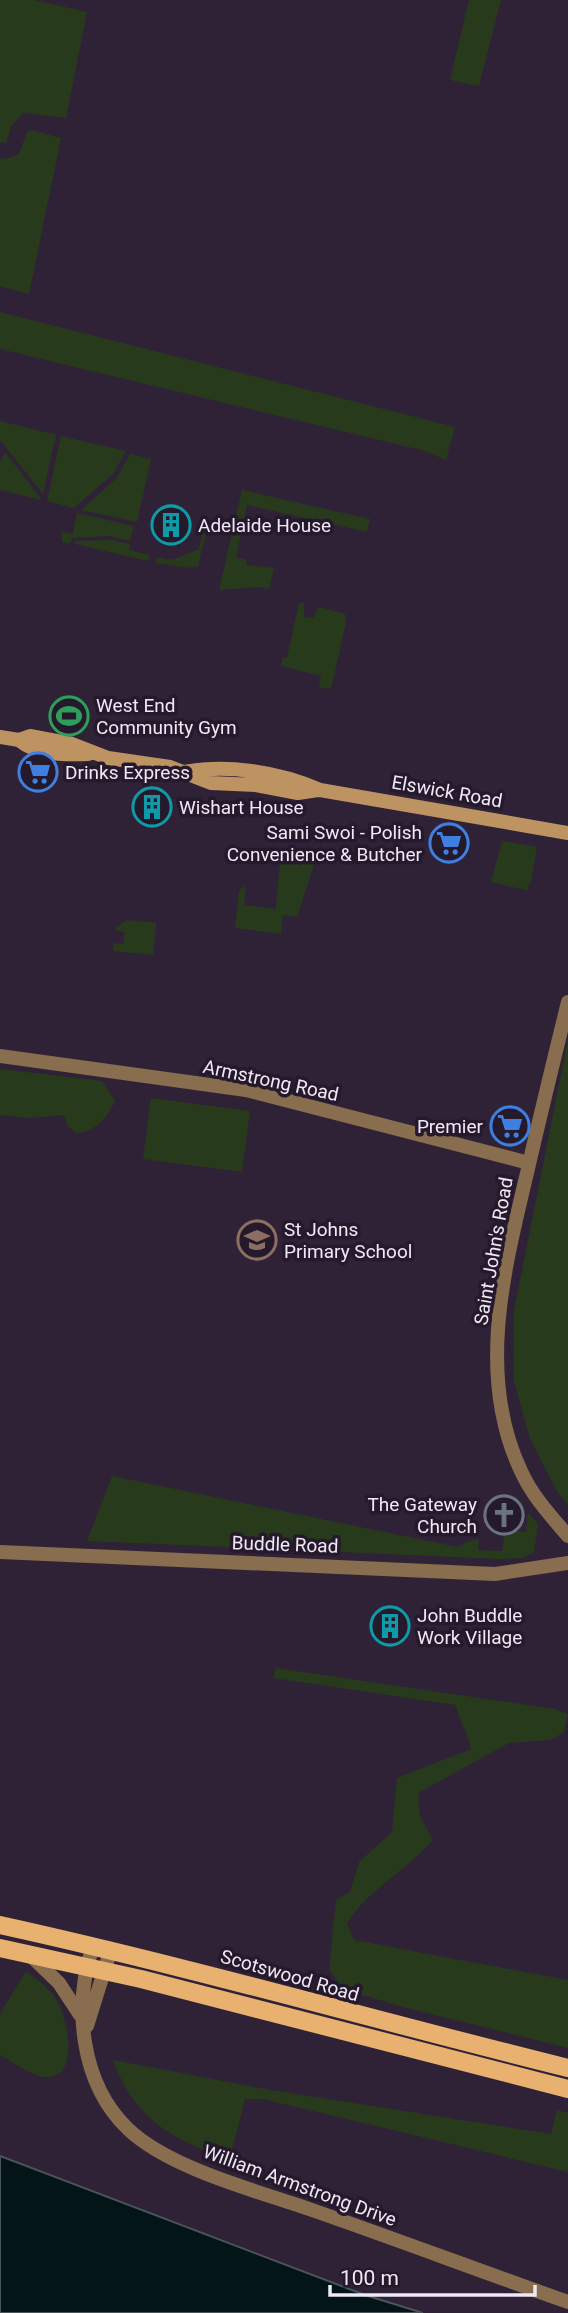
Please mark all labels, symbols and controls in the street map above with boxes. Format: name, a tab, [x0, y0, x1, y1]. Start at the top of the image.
building icon: Adelaide House	[150, 504, 192, 546]
place label: Adelaide House	[198, 514, 331, 537]
place label: West End Community Gym	[96, 694, 237, 739]
sports icon: West End Community Gym	[48, 695, 90, 737]
supermarket icon: Drinks Express	[17, 751, 59, 793]
place label: Drinks Express	[65, 761, 190, 784]
street label: Elswick Road	[390, 770, 504, 813]
building icon: Wishart House	[131, 786, 173, 828]
place label: Wishart House	[179, 796, 304, 819]
place label: Sami Swoi - Polish Convenience & Butcher	[227, 821, 423, 866]
supermarket icon: Sami Swoi - Polish Convenience & Butcher	[428, 822, 470, 864]
street label: Armstrong Road	[201, 1055, 341, 1106]
supermarket icon: Premier	[489, 1105, 531, 1147]
place label: Premier	[417, 1115, 484, 1138]
street label: Saint John's Road	[469, 1175, 518, 1327]
place label: St Johns Primary School	[284, 1218, 412, 1263]
school or university icon: St Johns Primary School	[236, 1219, 278, 1261]
place label: The Gateway Church	[367, 1493, 477, 1538]
church icon: The Gateway Church	[483, 1494, 525, 1536]
street label: Buddle Road	[231, 1531, 339, 1558]
place label: John Buddle Work Village	[417, 1604, 522, 1649]
building icon: John Buddle Work Village	[369, 1605, 411, 1647]
street label: Scotswood Road	[218, 1945, 362, 2006]
street label: William Armstrong Drive	[200, 2140, 400, 2231]
scale bar	[330, 2254, 535, 2298]
text: 100 m	[340, 2266, 399, 2290]

